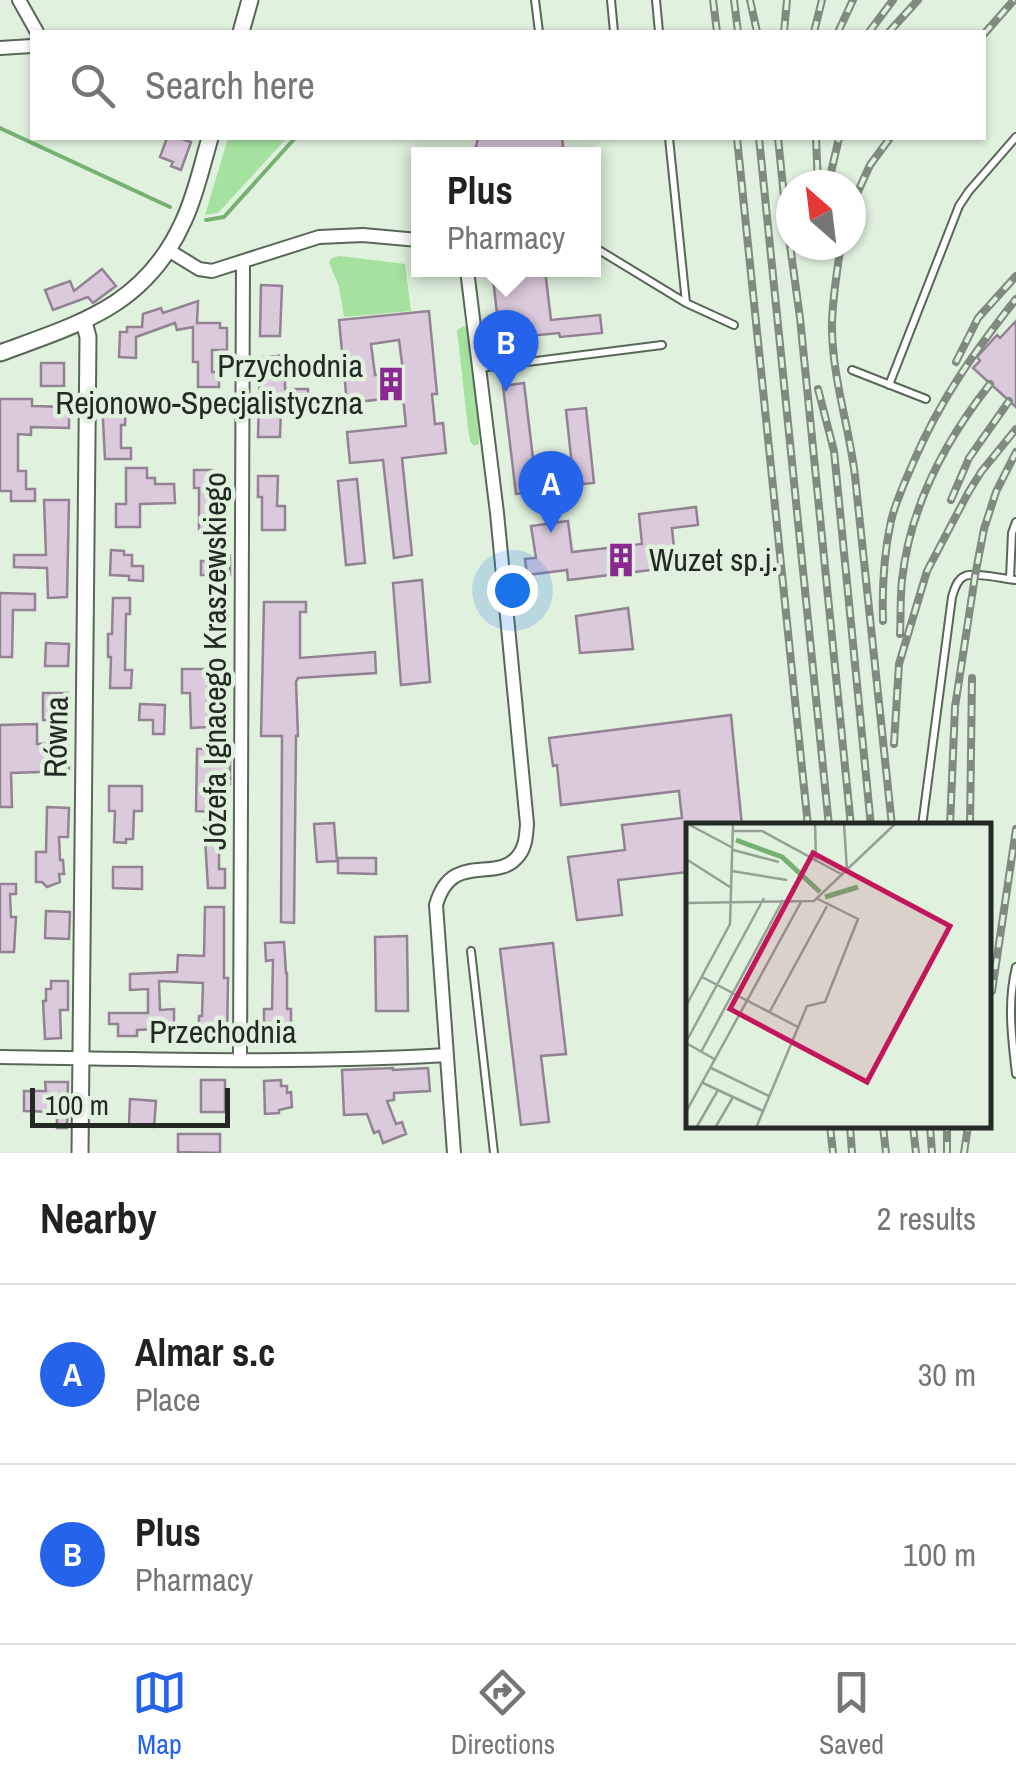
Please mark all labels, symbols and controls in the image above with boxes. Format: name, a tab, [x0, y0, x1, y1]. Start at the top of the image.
search box	[30, 30, 986, 140]
icon: search	[65, 58, 120, 113]
text: Search here	[145, 60, 315, 111]
popup	[411, 147, 601, 277]
text: Plus	[447, 165, 513, 216]
north arrow	[776, 170, 866, 260]
text: Pharmacy	[447, 216, 565, 259]
pin: B	[474, 310, 538, 392]
place label: Przychodnia Rejonowo-Specjalistyczna	[55, 344, 363, 424]
building icon: Przychodnia Rejonowo-Specjalistyczna	[372, 365, 410, 403]
pin: A	[518, 450, 584, 533]
street label: Józefa Ignacego Kraszewskiego	[193, 472, 236, 850]
place label: Wuzet sp.j.	[649, 538, 778, 581]
building icon: Wuzet sp.j.	[602, 541, 640, 579]
your location	[487, 565, 538, 616]
street label: Równa	[33, 695, 78, 778]
inset map	[686, 823, 991, 1128]
street label: Przechodnia	[149, 1010, 297, 1053]
scale bar	[30, 1083, 230, 1128]
text: 100 m	[45, 1086, 109, 1124]
text: Nearby	[40, 1190, 157, 1246]
text: 2 results	[877, 1197, 976, 1240]
text: Almar s.c	[135, 1327, 275, 1378]
text: A	[63, 1353, 82, 1396]
text: 30 m	[918, 1353, 976, 1396]
text: Place	[135, 1378, 201, 1421]
text: Plus	[135, 1507, 201, 1558]
text: B	[63, 1533, 82, 1576]
text: 100 m	[903, 1533, 976, 1576]
text: Pharmacy	[135, 1558, 253, 1601]
tab: Map	[132, 1665, 187, 1763]
tab: Directions	[451, 1665, 555, 1763]
tab: Saved	[819, 1665, 884, 1763]

